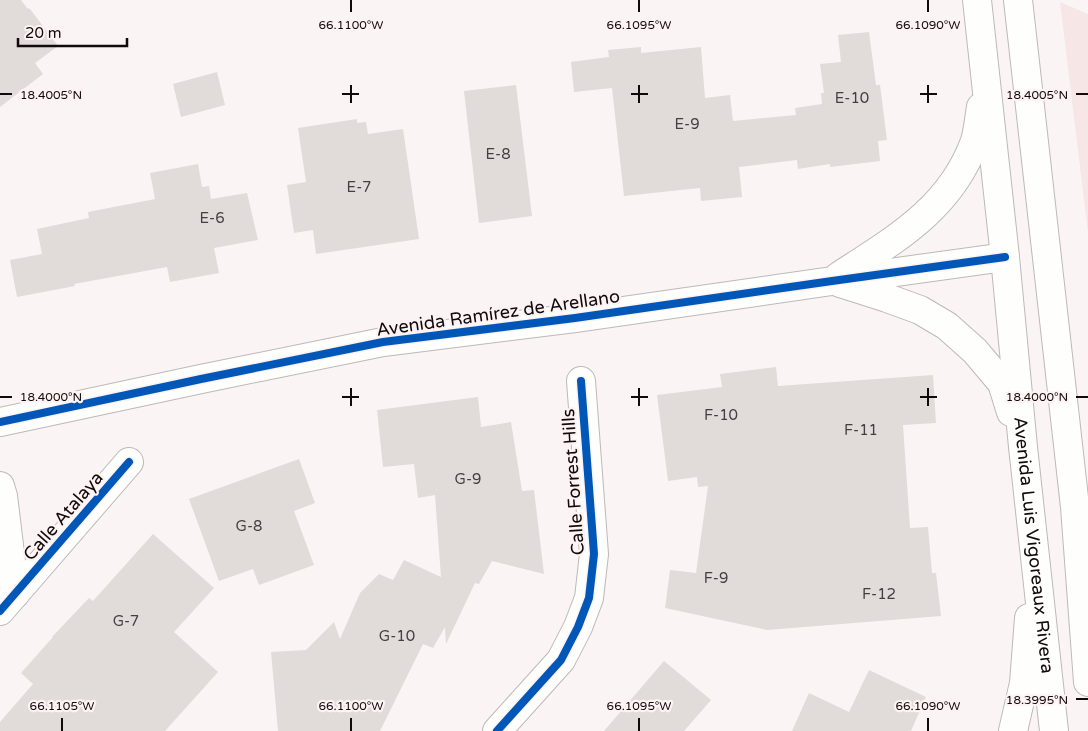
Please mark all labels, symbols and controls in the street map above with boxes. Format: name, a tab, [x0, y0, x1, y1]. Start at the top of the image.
scale bar	[18, 15, 126, 47]
text: 66.1100°W	[318, 18, 384, 32]
text: 66.1095°W	[607, 18, 671, 32]
text: 66.1090°W	[895, 18, 961, 32]
text: 20 m	[25, 24, 62, 42]
text: 18.4005°N	[20, 88, 82, 102]
text: 18.4005°N	[1006, 88, 1068, 102]
house number: E-10	[835, 89, 869, 107]
house number: E-9	[674, 115, 700, 133]
house number: E-8	[485, 145, 511, 163]
house number: E-7	[347, 178, 371, 196]
house number: E-6	[199, 209, 225, 227]
street label: Avenida Ramírez de Arellano	[375, 285, 621, 341]
text: 18.4000°N	[20, 390, 82, 404]
text: 18.4000°N	[1006, 390, 1068, 404]
house number: F-10	[704, 406, 738, 424]
street label: Calle Forrest Hills	[557, 408, 589, 556]
street label: Avenida Luis Vigoreaux Rivera	[1009, 416, 1059, 675]
house number: F-11	[844, 421, 878, 439]
street label: Calle Atalaya	[18, 467, 108, 565]
house number: G-9	[455, 470, 481, 488]
house number: G-8	[236, 517, 262, 535]
house number: F-9	[704, 569, 728, 587]
house number: F-12	[862, 585, 896, 603]
house number: G-7	[113, 612, 139, 630]
house number: G-10	[379, 627, 415, 645]
text: 18.3995°N	[1006, 693, 1068, 707]
text: 66.1105°W	[30, 699, 94, 713]
text: 66.1100°W	[318, 699, 384, 713]
text: 66.1095°W	[607, 699, 671, 713]
text: 66.1090°W	[895, 699, 961, 713]

